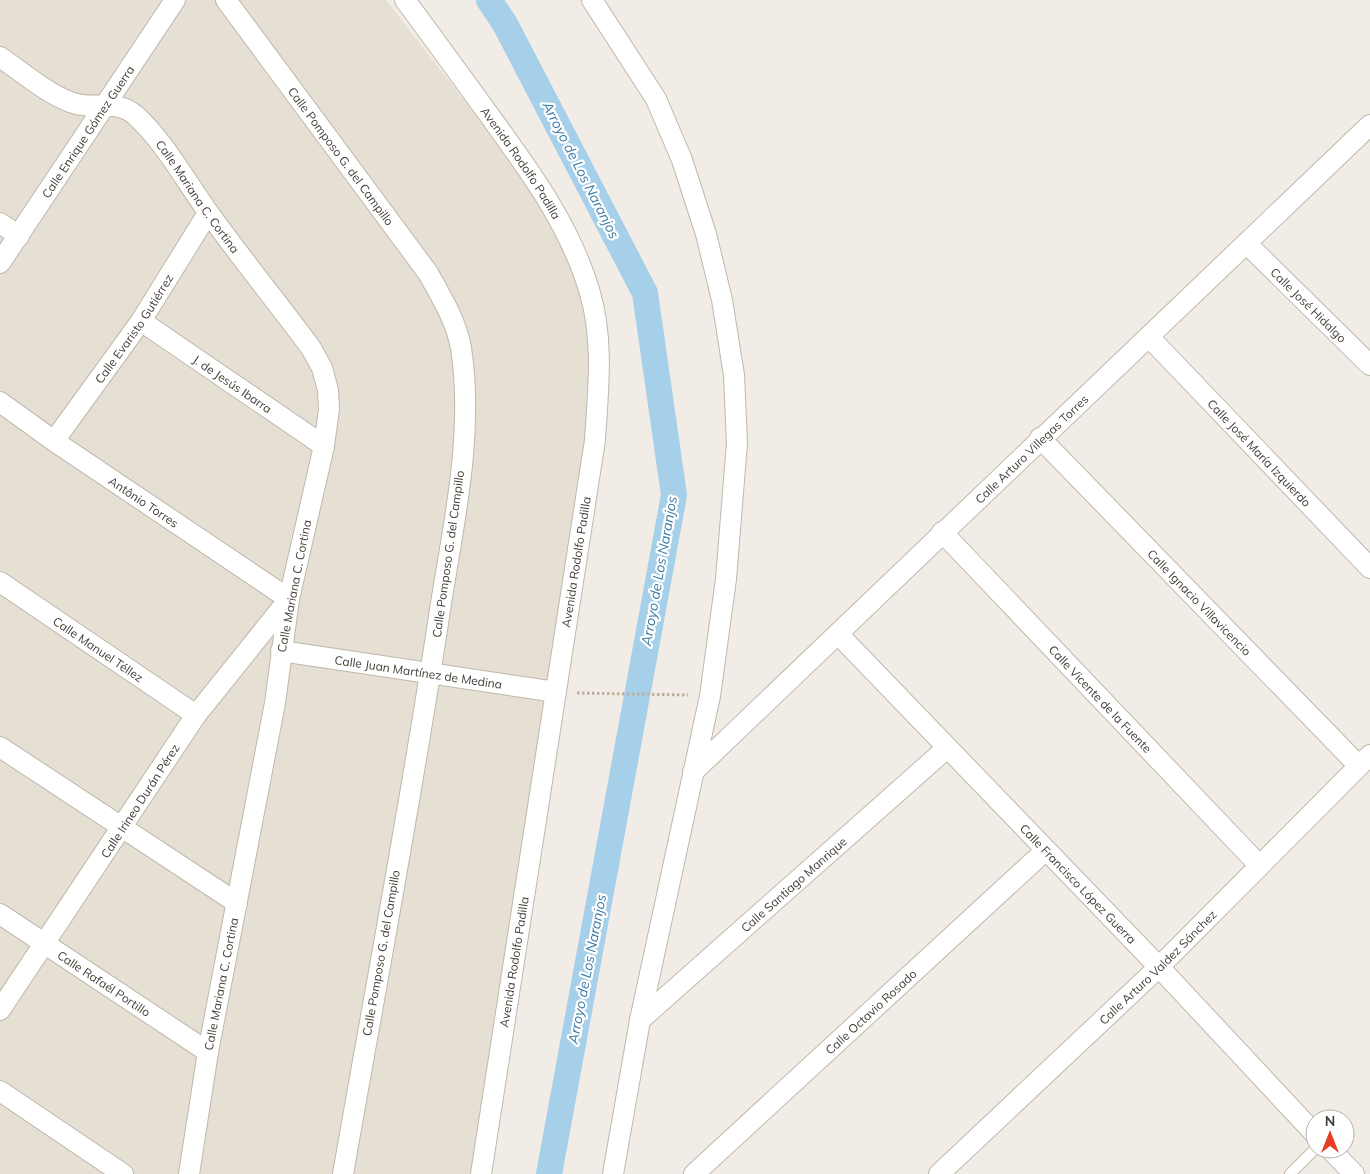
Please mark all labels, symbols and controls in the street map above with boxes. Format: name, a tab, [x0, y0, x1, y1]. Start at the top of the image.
street label: Calle Enrique Gómez Guerra	[38, 62, 137, 201]
street label: Calle Pomposo G. del Campillo	[285, 84, 398, 228]
water label: Arroyo de Los Naranjos	[538, 97, 623, 242]
street label: Avenida Rodolfo Padilla	[478, 104, 564, 221]
street label: Calle Mariana C. Cortina	[153, 137, 243, 256]
street label: Calle José Hidalgo	[1268, 264, 1350, 345]
street label: Calle Evaristo Gutiérrez	[91, 271, 176, 386]
street label: J. de Jesús Ibarra	[190, 351, 275, 416]
street label: Calle Arturo Villegas Torres	[972, 391, 1091, 506]
street label: Calle José María Izquierdo	[1205, 396, 1315, 510]
street label: Calle Pomposo G. del Campillo	[429, 470, 467, 638]
street label: Antônio Torres	[106, 473, 182, 530]
water label: Arroyo de Los Naranjos	[637, 495, 681, 648]
street label: Avenida Rodolfo Padilla	[558, 496, 594, 628]
street label: Calle Mariana C. Cortina	[274, 518, 314, 654]
street label: Calle Ignacio Villavicencio	[1145, 546, 1255, 659]
street label: Calle Manuel Téllez	[50, 613, 147, 685]
street label: Calle Vicente de la Fuente	[1046, 642, 1155, 756]
street label: Calle Juan Martínez de Medina	[334, 652, 503, 691]
street label: Calle Irineo Durán Pérez	[97, 741, 183, 861]
street label: Calle Francisco López Guerra	[1017, 820, 1140, 947]
street label: Calle Santiago Manrique	[737, 833, 849, 935]
street label: Calle Pomposo G. del Campillo	[359, 869, 403, 1037]
water label: Arroyo de Los Naranjos	[563, 893, 610, 1046]
street label: Avenida Rodolfo Padilla	[496, 896, 532, 1028]
street label: Calle Arturo Valdez Sánchez	[1096, 907, 1219, 1027]
street label: Calle Mariana C. Cortina	[201, 916, 241, 1052]
street label: Calle Rafaél Portillo	[55, 947, 154, 1019]
street label: Calle Octavio Rosado	[822, 966, 919, 1057]
north arrow	[1305, 1109, 1355, 1159]
text: N	[1325, 1112, 1335, 1130]

